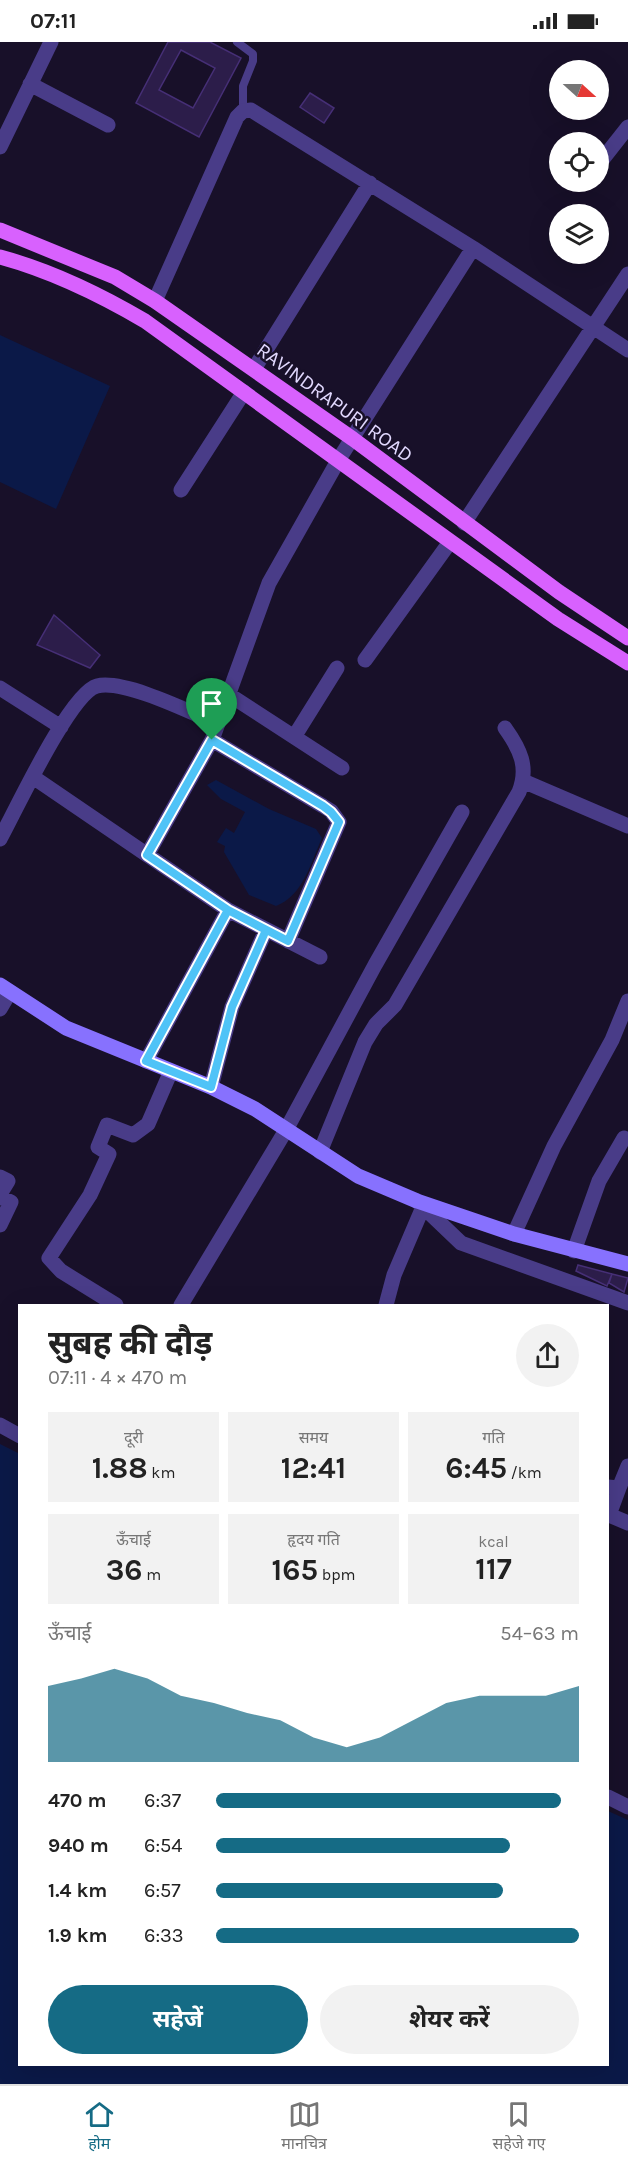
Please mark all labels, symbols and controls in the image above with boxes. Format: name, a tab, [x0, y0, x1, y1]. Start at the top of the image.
text: 07:11	[30, 8, 76, 34]
north arrow	[549, 60, 609, 120]
map controls	[549, 60, 609, 264]
button: locate	[549, 132, 609, 192]
button: layers	[549, 204, 609, 264]
street label: RAVINDRAPURI ROAD	[252, 338, 417, 467]
pin	[186, 678, 237, 740]
icon: arrive	[195, 687, 228, 720]
text: सुबह की दौड़	[48, 1324, 212, 1362]
button: share	[516, 1324, 579, 1387]
text: 07:11 · 4 × 470 m	[48, 1366, 187, 1389]
text: दूरी	[124, 1428, 143, 1447]
text: समय	[299, 1428, 328, 1447]
text: गति	[482, 1428, 505, 1447]
text: 1.88	[92, 1450, 148, 1486]
text: 12:41	[281, 1450, 346, 1486]
text: 6:45	[445, 1450, 507, 1486]
text: km	[148, 1463, 175, 1482]
text: /km	[507, 1463, 542, 1482]
text: ऊँचाई	[116, 1530, 151, 1549]
text: हृदय गति	[287, 1530, 340, 1549]
text: kcal	[478, 1532, 509, 1551]
text: 117	[475, 1551, 512, 1587]
text: 36	[106, 1552, 143, 1588]
text: 165	[272, 1552, 318, 1588]
text: m	[143, 1565, 161, 1584]
text: bpm	[318, 1565, 355, 1584]
text: ऊँचाई	[48, 1622, 91, 1645]
text: 54–63 m	[500, 1622, 579, 1645]
text: 470 m	[48, 1789, 107, 1812]
text: 6:37	[144, 1789, 181, 1812]
text: 940 m	[48, 1834, 109, 1857]
text: 6:54	[144, 1834, 183, 1857]
text: 1.4 km	[48, 1879, 107, 1902]
text: 6:57	[144, 1879, 181, 1902]
text: 1.9 km	[48, 1924, 108, 1947]
text: 6:33	[144, 1924, 184, 1947]
button: सहेजें	[48, 1985, 308, 2054]
button: शेयर करें	[320, 1985, 579, 2054]
tab: होम	[83, 2098, 116, 2156]
tab: मानचित्र	[281, 2098, 327, 2156]
tab: सहेजे गए	[492, 2098, 545, 2156]

